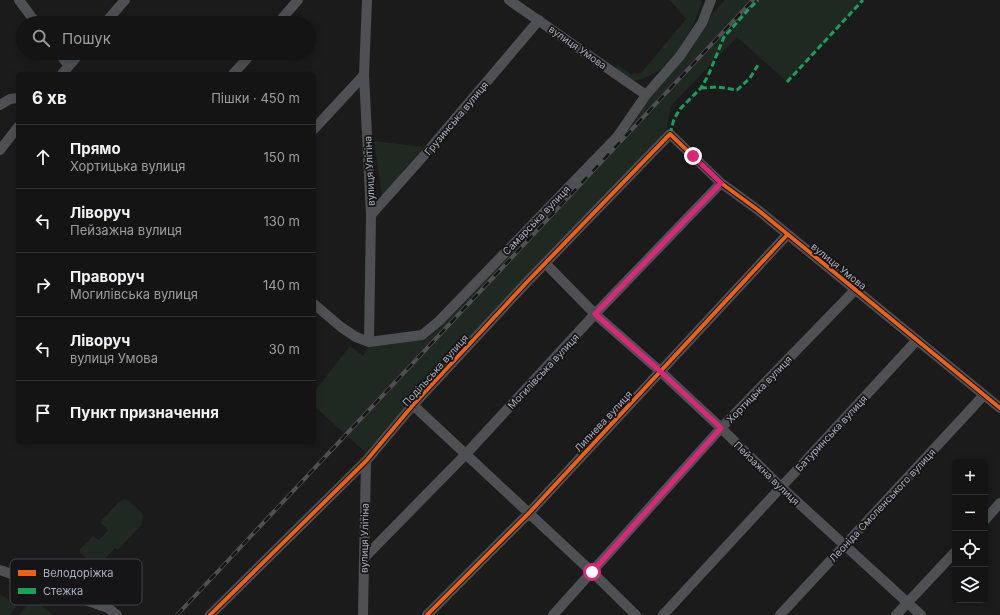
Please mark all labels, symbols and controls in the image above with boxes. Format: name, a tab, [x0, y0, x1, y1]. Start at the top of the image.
search box	[16, 16, 316, 60]
street label: вулиця Умова	[547, 23, 609, 71]
icon: search	[30, 27, 52, 49]
text: Пошук	[62, 29, 111, 48]
street label: Грузинська вулиця	[422, 79, 490, 157]
text: 6 хв	[32, 88, 67, 108]
text: Пішки · 450 m	[211, 90, 300, 106]
street label: вулиця Улітіна	[361, 136, 377, 206]
text: Прямо	[70, 139, 121, 158]
icon: ahead	[32, 146, 54, 168]
route end	[684, 147, 702, 165]
text: 150 m	[264, 149, 300, 165]
text: Хортицька вулиця	[70, 158, 185, 174]
street label: Самарська вулиця	[500, 183, 572, 257]
text: Ліворуч	[70, 203, 130, 222]
icon: left	[32, 210, 54, 232]
text: 130 m	[263, 213, 300, 229]
text: Пейзажна вулиця	[70, 222, 182, 238]
street label: вулиця Умова	[809, 240, 869, 292]
text: Праворуч	[70, 267, 144, 286]
icon: right	[32, 274, 54, 296]
text: 140 m	[263, 277, 300, 293]
text: Могилівська вулиця	[70, 286, 198, 302]
text: Ліворуч	[70, 331, 130, 350]
street label: Могилівська вулиця	[505, 331, 581, 411]
street label: Подільська вулиця	[400, 332, 470, 408]
icon: left	[32, 338, 54, 360]
text: 30 m	[269, 341, 300, 357]
text: вулиця Умова	[70, 350, 158, 366]
street label: Хортицька вулиця	[724, 353, 794, 425]
street label: Липнева вулиця	[572, 388, 634, 454]
street label: Батуринська вулиця	[793, 392, 869, 474]
icon: arrive	[32, 402, 54, 424]
text: Пункт призначення	[70, 403, 219, 422]
street label: Пейзажна вулиця	[732, 439, 802, 507]
street label: Леоніда Смоленського вулиця	[826, 446, 938, 564]
map controls	[952, 459, 988, 603]
button: +	[952, 459, 988, 495]
button: −	[952, 495, 988, 531]
street label: вулиця Улітіна	[357, 503, 371, 573]
button: locate	[952, 531, 988, 567]
legend	[10, 559, 142, 605]
route start	[583, 563, 601, 581]
text: Велодоріжка	[43, 566, 114, 580]
button: layers	[952, 567, 988, 603]
text: Стежка	[43, 584, 83, 598]

